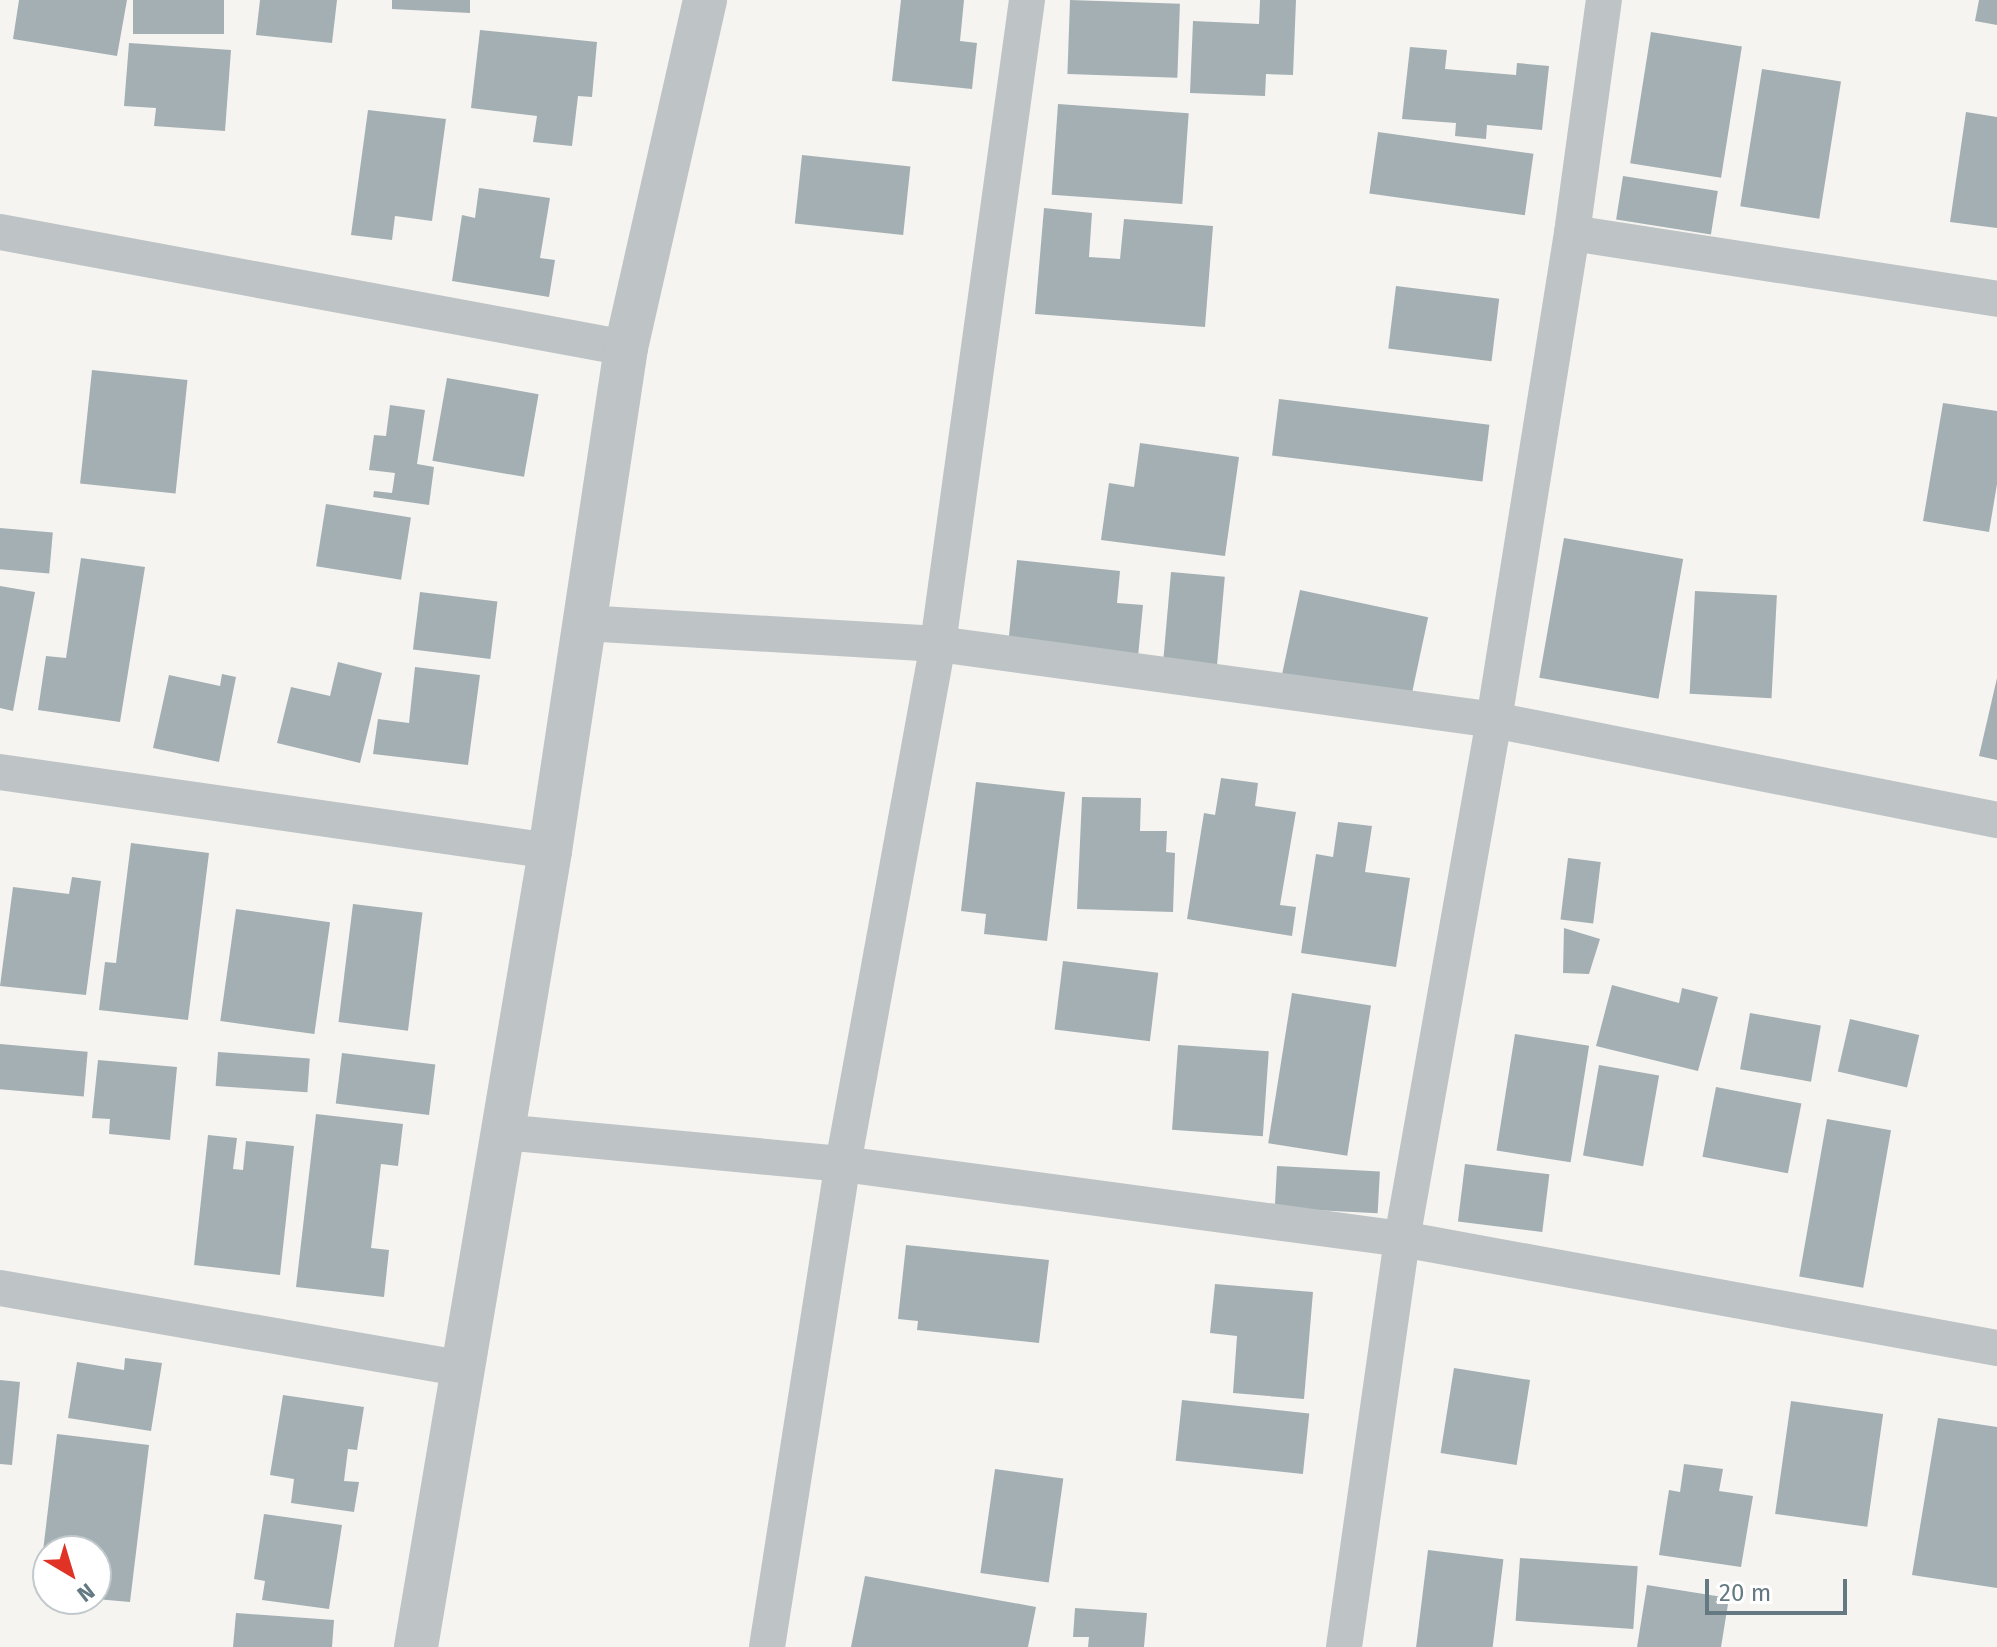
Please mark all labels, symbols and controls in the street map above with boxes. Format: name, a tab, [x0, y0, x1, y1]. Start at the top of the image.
north arrow	[32, 1535, 112, 1615]
scale bar	[1709, 1563, 1851, 1613]
text: N	[72, 1578, 100, 1608]
text: 20 m	[1719, 1579, 1771, 1607]

